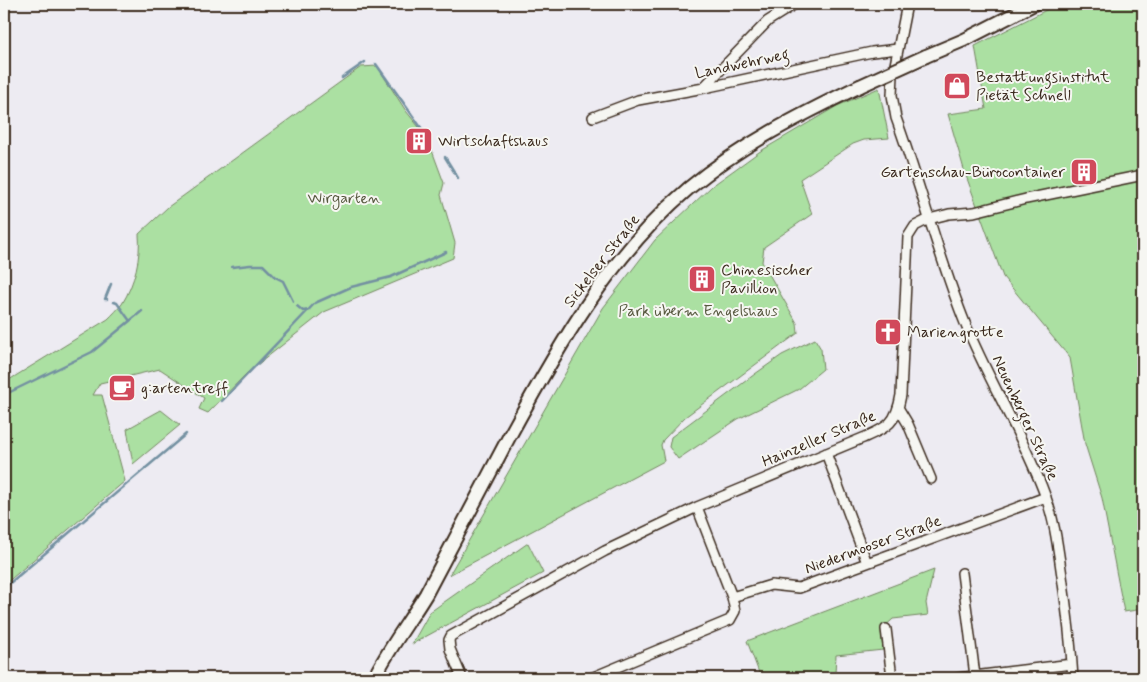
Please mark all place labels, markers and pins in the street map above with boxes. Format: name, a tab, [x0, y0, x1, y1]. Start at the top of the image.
place label: Bestattungsinstitut Pietät Schnell	[976, 67, 1110, 106]
shop icon: Bestattungsinstitut Pietät Schnell	[942, 71, 972, 101]
building icon: Wirtschaftshaus	[404, 126, 434, 156]
place label: Wirtschaftshaus	[438, 131, 548, 152]
building icon: Gartenschau-Bürocontainer	[1069, 157, 1099, 187]
place label: Gartenschau-Bürocontainer	[880, 162, 1065, 183]
place label: Chinesischer Pavillion	[721, 260, 813, 299]
building icon: Chinesischer Pavillion	[687, 264, 717, 294]
church icon: Mariengrotte	[873, 317, 903, 347]
place label: Mariengrotte	[907, 322, 1004, 343]
cafe icon: g:artentreff	[107, 373, 137, 403]
place label: g:artentreff	[141, 378, 228, 399]

